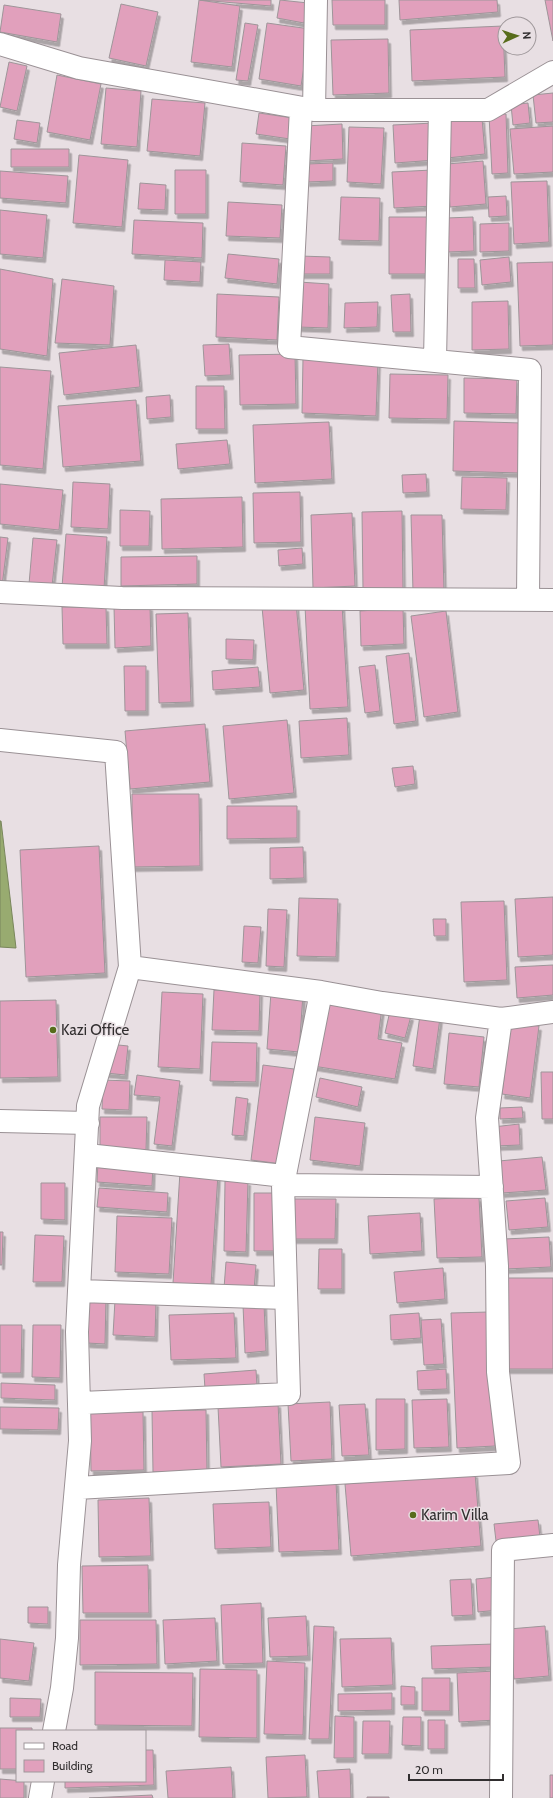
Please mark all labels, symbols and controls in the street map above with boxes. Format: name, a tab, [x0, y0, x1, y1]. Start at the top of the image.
north arrow	[497, 16, 537, 56]
text: N	[520, 31, 534, 40]
place label: Kazi Office	[61, 1021, 130, 1039]
marker: Kazi Office	[48, 1025, 58, 1035]
place label: Karim Villa	[421, 1506, 489, 1524]
marker: Karim Villa	[408, 1510, 418, 1520]
legend	[16, 1730, 146, 1782]
text: Road	[52, 1738, 78, 1753]
scale bar	[409, 1756, 503, 1782]
text: Building	[52, 1758, 94, 1773]
text: 20 m	[415, 1762, 443, 1777]

